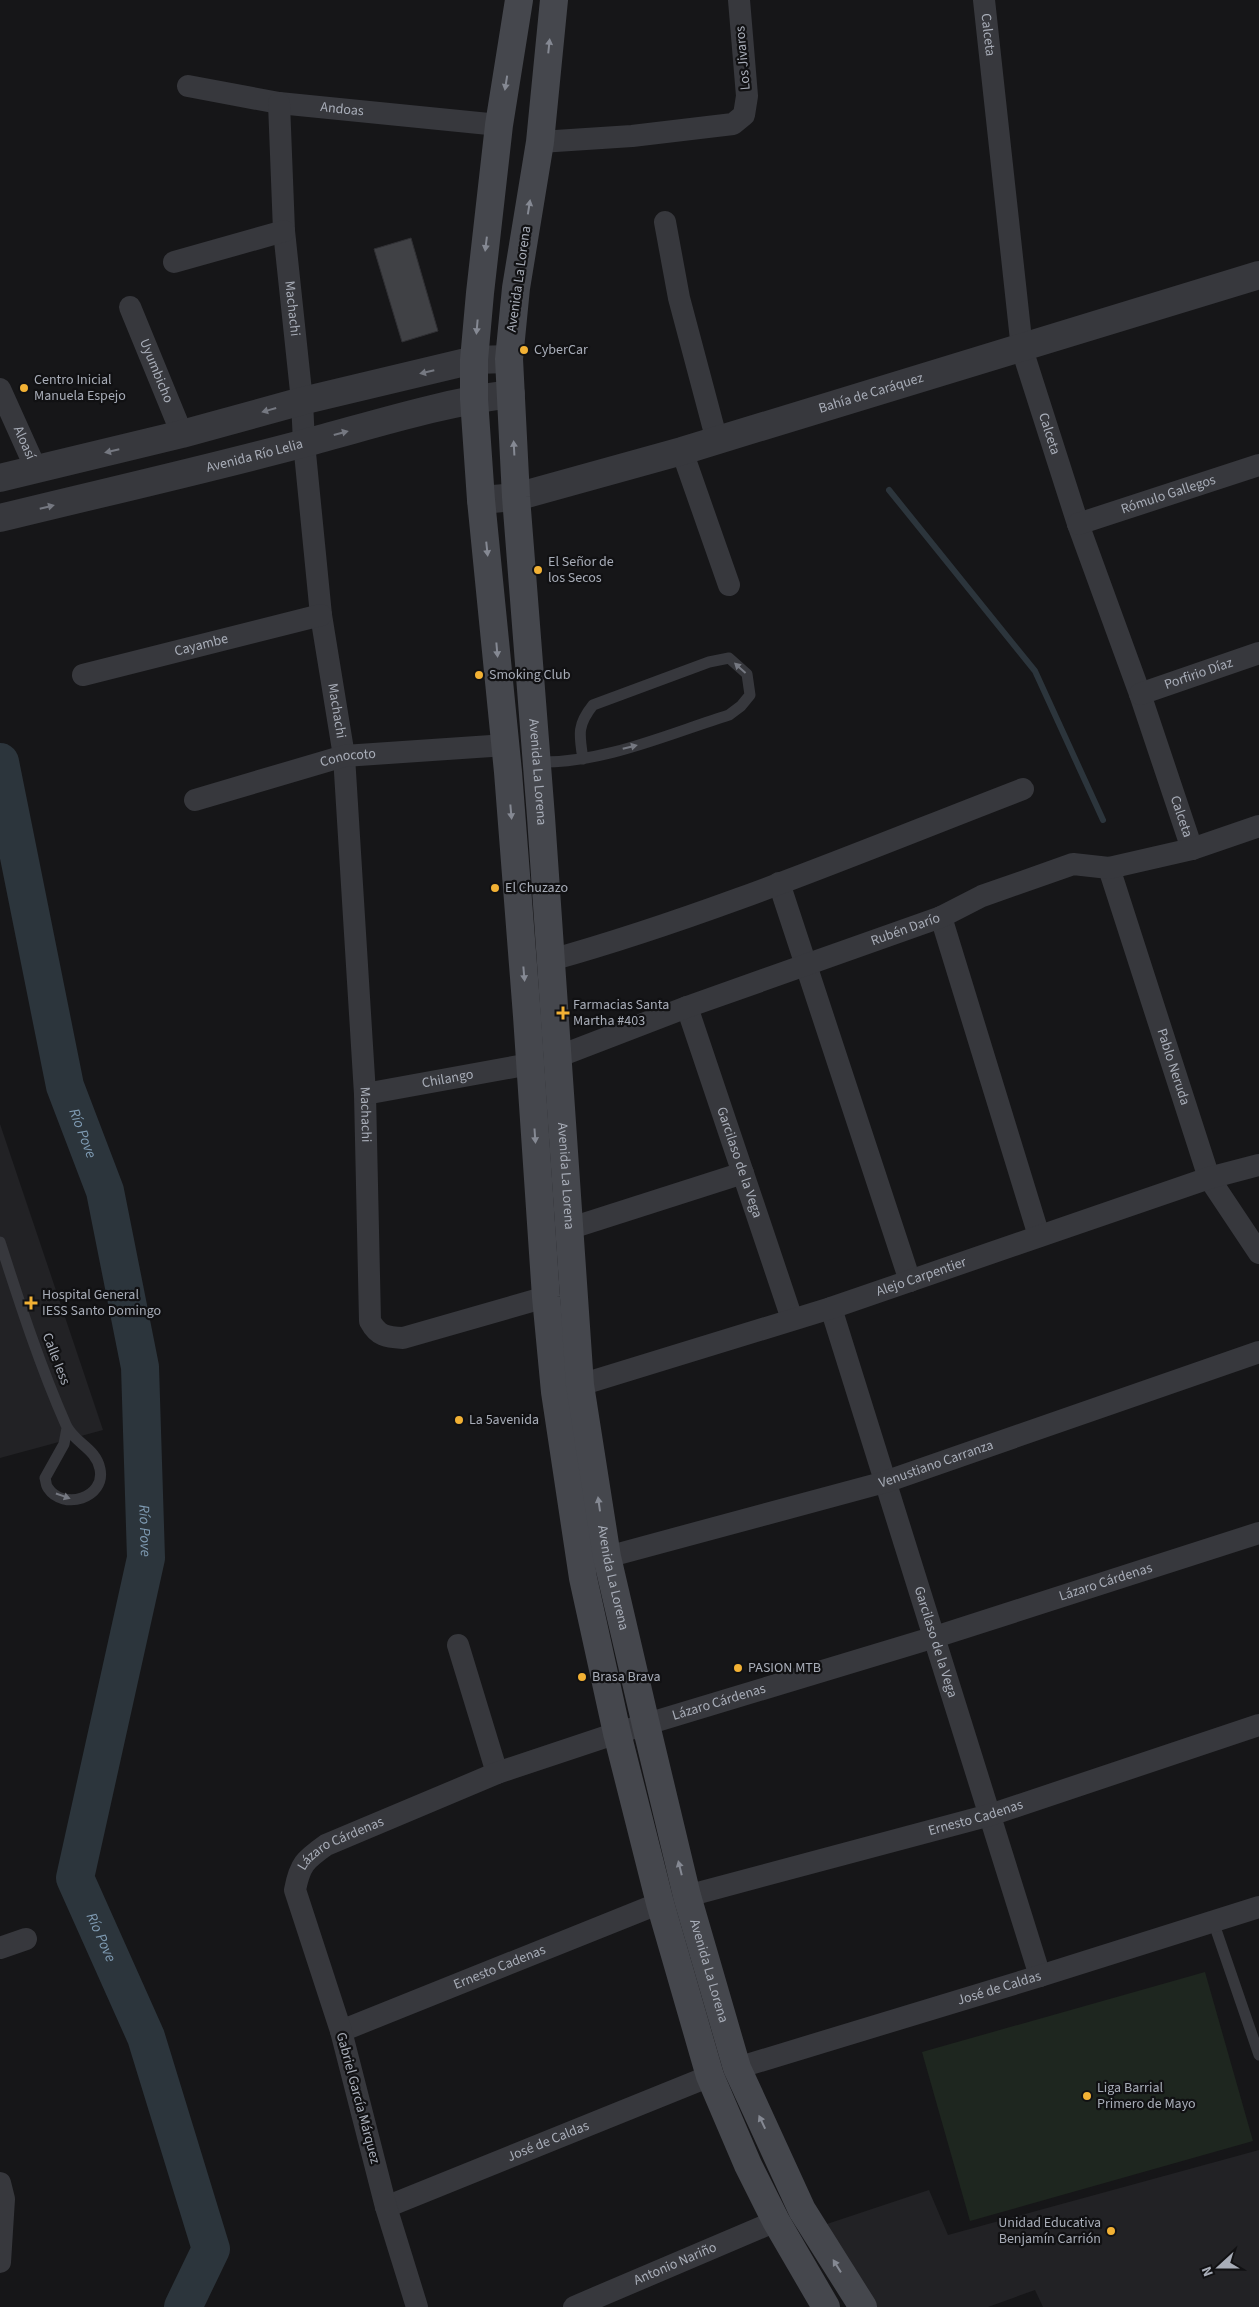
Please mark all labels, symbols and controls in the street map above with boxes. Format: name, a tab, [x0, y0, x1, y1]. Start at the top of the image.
street label: Calceta	[976, 12, 1000, 57]
street label: Los Jivaros	[730, 25, 756, 91]
one-way arrow	[546, 37, 554, 53]
one-way arrow	[502, 75, 510, 91]
street label: Andoas	[320, 97, 365, 121]
one-way arrow	[526, 199, 534, 215]
street label: Avenida La Lorena	[502, 225, 536, 333]
one-way arrow	[482, 236, 490, 252]
street label: Machachi	[279, 280, 305, 337]
one-way arrow	[473, 319, 481, 335]
street label: Uyumbicho	[134, 336, 178, 406]
place label: CyberCar	[534, 340, 588, 360]
marker: CyberCar	[518, 344, 530, 356]
one-way arrow	[419, 368, 434, 376]
street label: Bahía de Caráquez	[816, 368, 926, 419]
place label: Centro Inicial Manuela Espejo	[34, 370, 126, 406]
marker: Centro Inicial Manuela Espejo	[18, 382, 30, 394]
one-way arrow	[261, 406, 276, 414]
street label: Calceta	[1033, 410, 1065, 457]
street label: Aloasí	[8, 423, 41, 463]
one-way arrow	[333, 429, 348, 437]
street label: Avenida Río Lelia	[204, 434, 305, 478]
one-way arrow	[509, 440, 517, 456]
one-way arrow	[104, 447, 119, 455]
street label: Rómulo Gallegos	[1118, 470, 1218, 519]
one-way arrow	[40, 503, 55, 511]
one-way arrow	[483, 541, 491, 557]
place label: El Señor de los Secos	[548, 552, 614, 588]
marker: El Señor de los Secos	[532, 564, 544, 576]
street label: Cayambe	[172, 629, 230, 662]
one-way arrow	[493, 643, 501, 659]
street label: Porfirio Díaz	[1162, 653, 1236, 695]
one-way arrow	[734, 663, 747, 674]
place label: Smoking Club	[489, 665, 571, 685]
marker: Smoking Club	[473, 669, 485, 681]
street label: Machachi	[322, 682, 351, 740]
street label: Avenida La Lorena	[523, 718, 552, 826]
one-way arrow	[622, 743, 638, 751]
street label: Conocoto	[318, 744, 376, 773]
street label: Calceta	[1165, 793, 1197, 840]
one-way arrow	[508, 804, 516, 820]
place label: El Chuzazo	[505, 878, 568, 898]
marker: El Chuzazo	[489, 882, 501, 894]
street label: Rubén Darío	[868, 908, 943, 951]
one-way arrow	[520, 966, 528, 982]
place label: Farmacias Santa Martha #403	[573, 995, 669, 1031]
marker: Farmacias Santa Martha #403	[557, 1007, 569, 1019]
street label: Pablo Neruda	[1151, 1026, 1195, 1108]
street label: Chilango	[420, 1064, 475, 1093]
street label: Machachi	[355, 1086, 376, 1143]
street label: Garcilaso de la Vega	[711, 1104, 767, 1221]
water label: Río Pove	[64, 1105, 102, 1161]
street label: Avenida La Lorena	[552, 1122, 579, 1230]
one-way arrow	[532, 1129, 540, 1145]
street label: Alejo Carpentier	[873, 1252, 969, 1302]
place label: Hospital General IESS Santo Domingo	[42, 1285, 161, 1321]
marker: Hospital General IESS Santo Domingo	[24, 1296, 38, 1310]
street label: Calle Iess	[37, 1330, 75, 1388]
place label: La 5avenida	[469, 1410, 539, 1430]
marker: La 5avenida	[453, 1414, 465, 1426]
street label: Venustiano Carranza	[877, 1435, 996, 1493]
one-way arrow	[56, 1493, 71, 1501]
one-way arrow	[595, 1496, 603, 1512]
water label: Río Pove	[134, 1504, 156, 1557]
street label: Avenida La Lorena	[592, 1524, 634, 1632]
street label: Lázaro Cárdenas	[1057, 1558, 1155, 1607]
street label: Garcilaso de la Vega	[909, 1584, 962, 1700]
place label: PASION MTB	[748, 1658, 821, 1678]
marker: PASION MTB	[732, 1662, 744, 1674]
place label: Brasa Brava	[592, 1667, 661, 1687]
marker: Brasa Brava	[576, 1671, 588, 1683]
street label: Lázaro Cárdenas	[670, 1679, 768, 1726]
street label: Ernesto Cadenas	[926, 1795, 1026, 1841]
street label: Lázaro Cárdenas	[292, 1812, 387, 1874]
one-way arrow	[676, 1860, 684, 1875]
water label: Río Pove	[81, 1909, 122, 1965]
street label: Avenida La Lorena	[684, 1917, 733, 2025]
street label: Ernesto Cadenas	[451, 1940, 549, 1995]
street label: José de Caldas	[955, 1966, 1044, 2011]
street label: Gabriel García Márquez	[331, 2030, 385, 2166]
place label: Liga Barrial Primero de Mayo	[1097, 2078, 1196, 2114]
marker: Liga Barrial Primero de Mayo	[1081, 2090, 1093, 2102]
one-way arrow	[757, 2115, 765, 2129]
street label: José de Caldas	[504, 2116, 592, 2167]
place label: Unidad Educativa Benjamín Carrión	[998, 2213, 1101, 2249]
marker: Unidad Educativa Benjamín Carrión	[1105, 2225, 1117, 2237]
street label: Antonio Nariño	[631, 2237, 720, 2290]
north arrow	[1194, 2242, 1244, 2292]
one-way arrow	[832, 2259, 842, 2272]
text: N	[1197, 2263, 1219, 2279]

